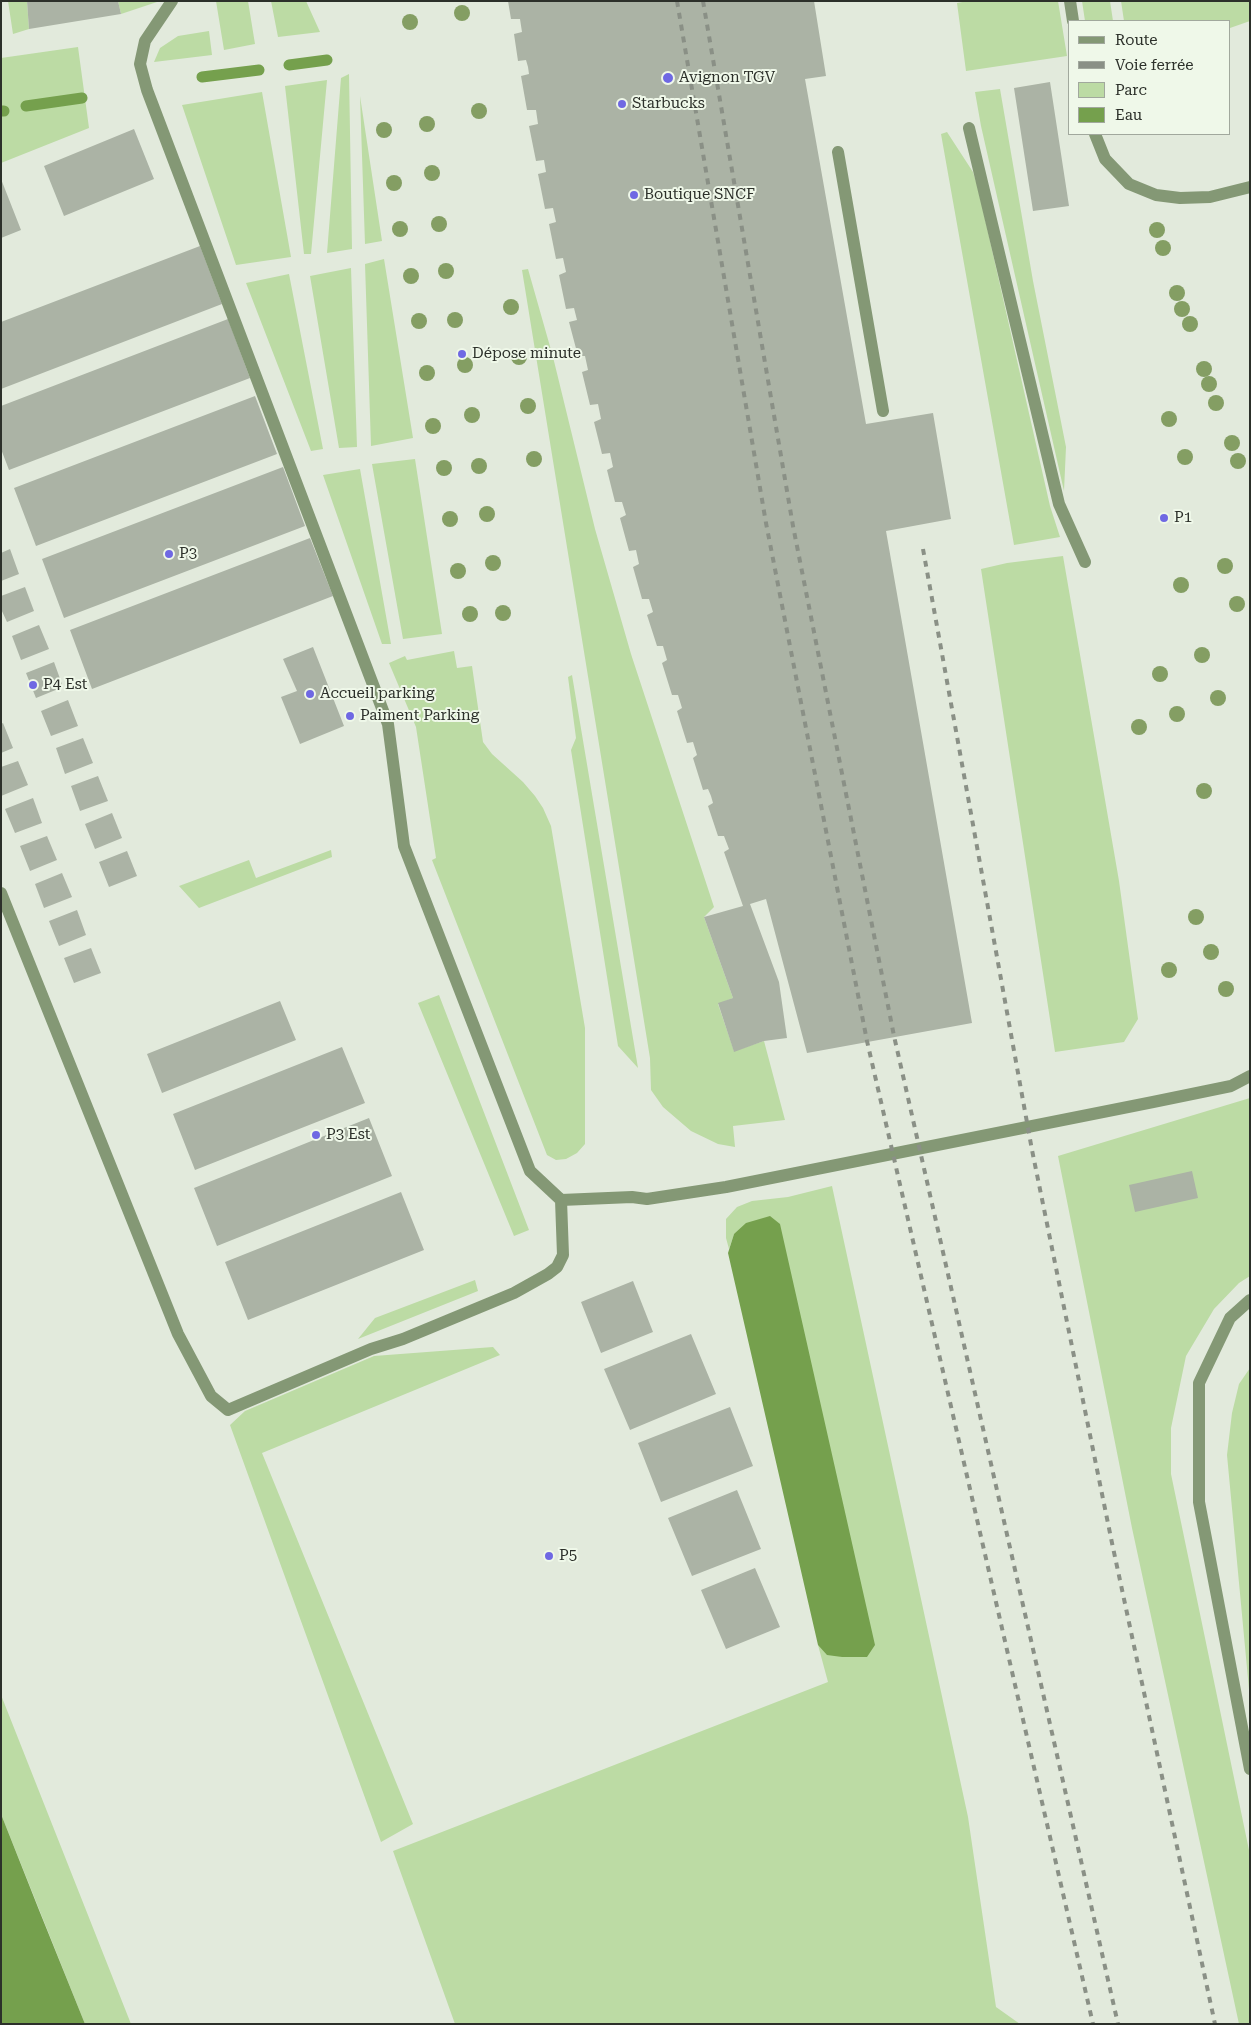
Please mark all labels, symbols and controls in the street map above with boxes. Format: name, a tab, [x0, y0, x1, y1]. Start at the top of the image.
legend	[1068, 20, 1231, 135]
text: Route	[1115, 31, 1157, 49]
text: Voie ferrée	[1115, 56, 1193, 74]
place label: Avignon TGV	[679, 69, 775, 87]
marker: Avignon TGV	[661, 71, 675, 85]
text: Parc	[1115, 81, 1147, 99]
place label: Starbucks	[632, 95, 705, 113]
marker: Starbucks	[616, 98, 628, 110]
text: Eau	[1115, 106, 1142, 124]
place label: Boutique SNCF	[644, 186, 755, 204]
marker: Boutique SNCF	[628, 189, 640, 201]
place label: Dépose minute	[472, 345, 581, 363]
marker: Dépose minute	[456, 348, 468, 360]
place label: P1	[1174, 509, 1192, 527]
marker: P1	[1158, 512, 1170, 524]
place label: P3	[179, 545, 197, 563]
marker: P3	[163, 548, 175, 560]
place label: P4 Est	[43, 676, 87, 694]
marker: P4 Est	[27, 679, 39, 691]
place label: Accueil parking	[320, 685, 435, 703]
marker: Accueil parking	[304, 688, 316, 700]
place label: Paiment Parking	[360, 707, 479, 725]
marker: Paiment Parking	[344, 710, 356, 722]
place label: P3 Est	[326, 1126, 370, 1144]
marker: P3 Est	[310, 1129, 322, 1141]
place label: P5	[559, 1547, 577, 1565]
marker: P5	[543, 1550, 555, 1562]

